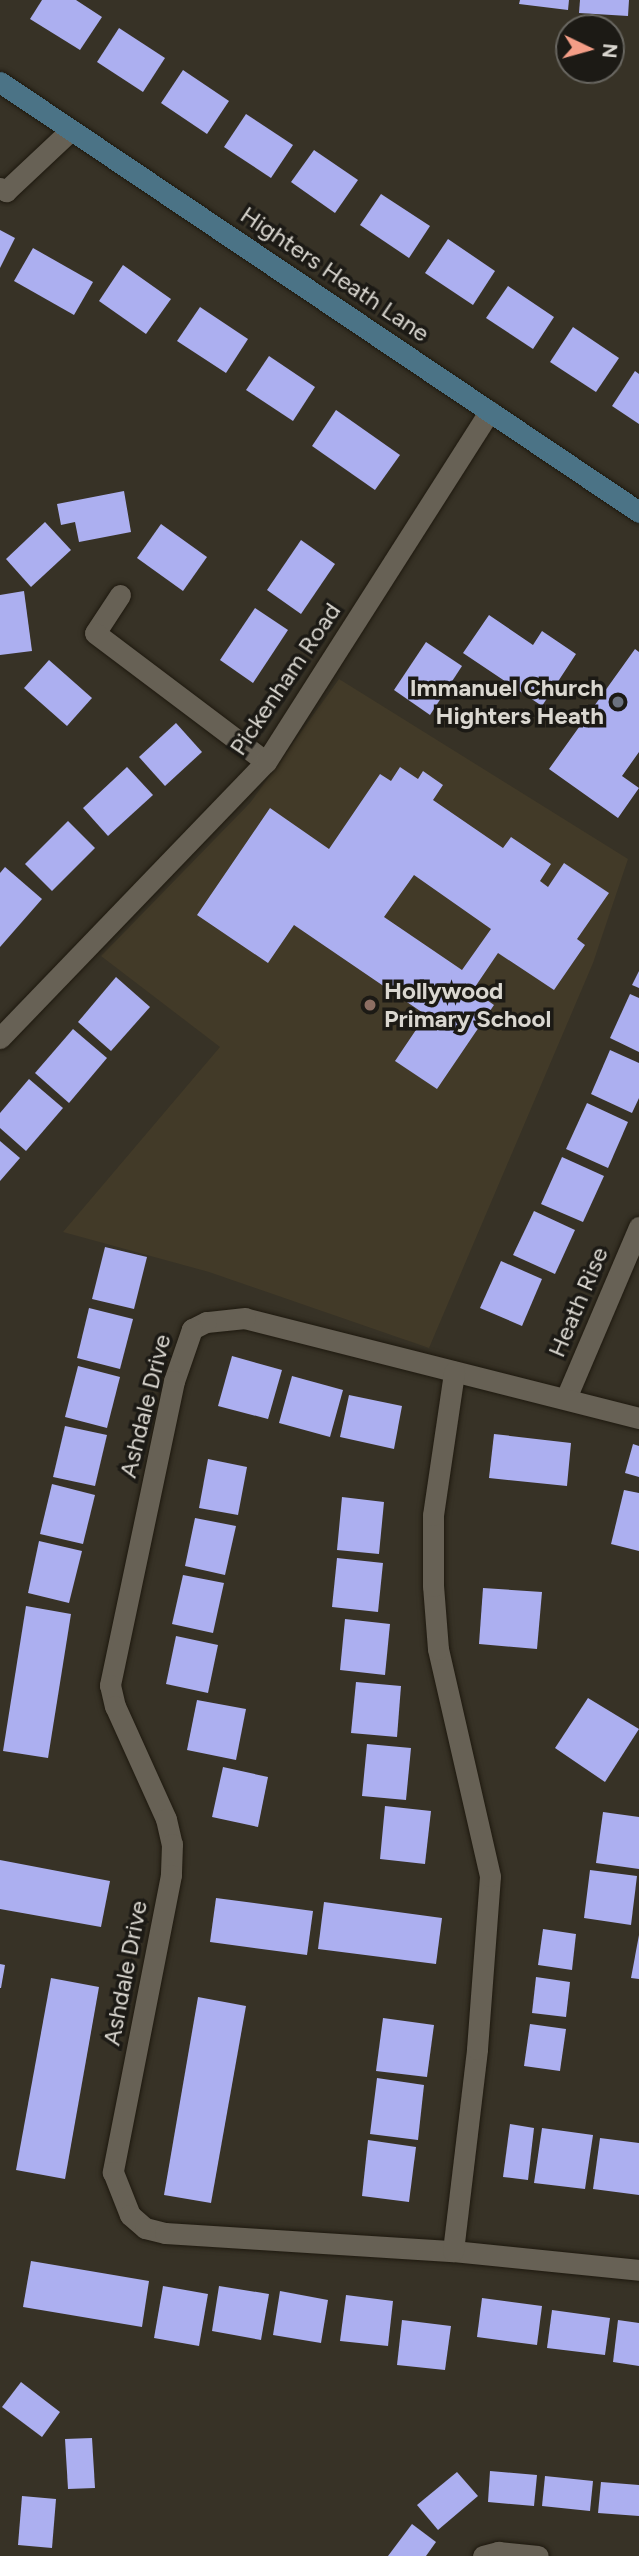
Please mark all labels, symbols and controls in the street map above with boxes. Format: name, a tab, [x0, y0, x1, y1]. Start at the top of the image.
north arrow	[555, 14, 625, 84]
text: N	[597, 42, 622, 59]
street label: Highters Heath Lane	[235, 200, 435, 348]
street label: Pickenham Road	[223, 597, 347, 761]
place label: Immanuel Church Highters Heath	[410, 674, 604, 730]
marker: Immanuel Church Highters Heath	[610, 694, 626, 710]
place label: Hollywood Primary School	[384, 977, 551, 1033]
marker: Hollywood Primary School	[362, 997, 378, 1013]
street label: Heath Rise	[542, 1243, 614, 1361]
street label: Ashdale Drive	[113, 1331, 177, 1481]
street label: Ashdale Drive	[97, 1898, 153, 2048]

